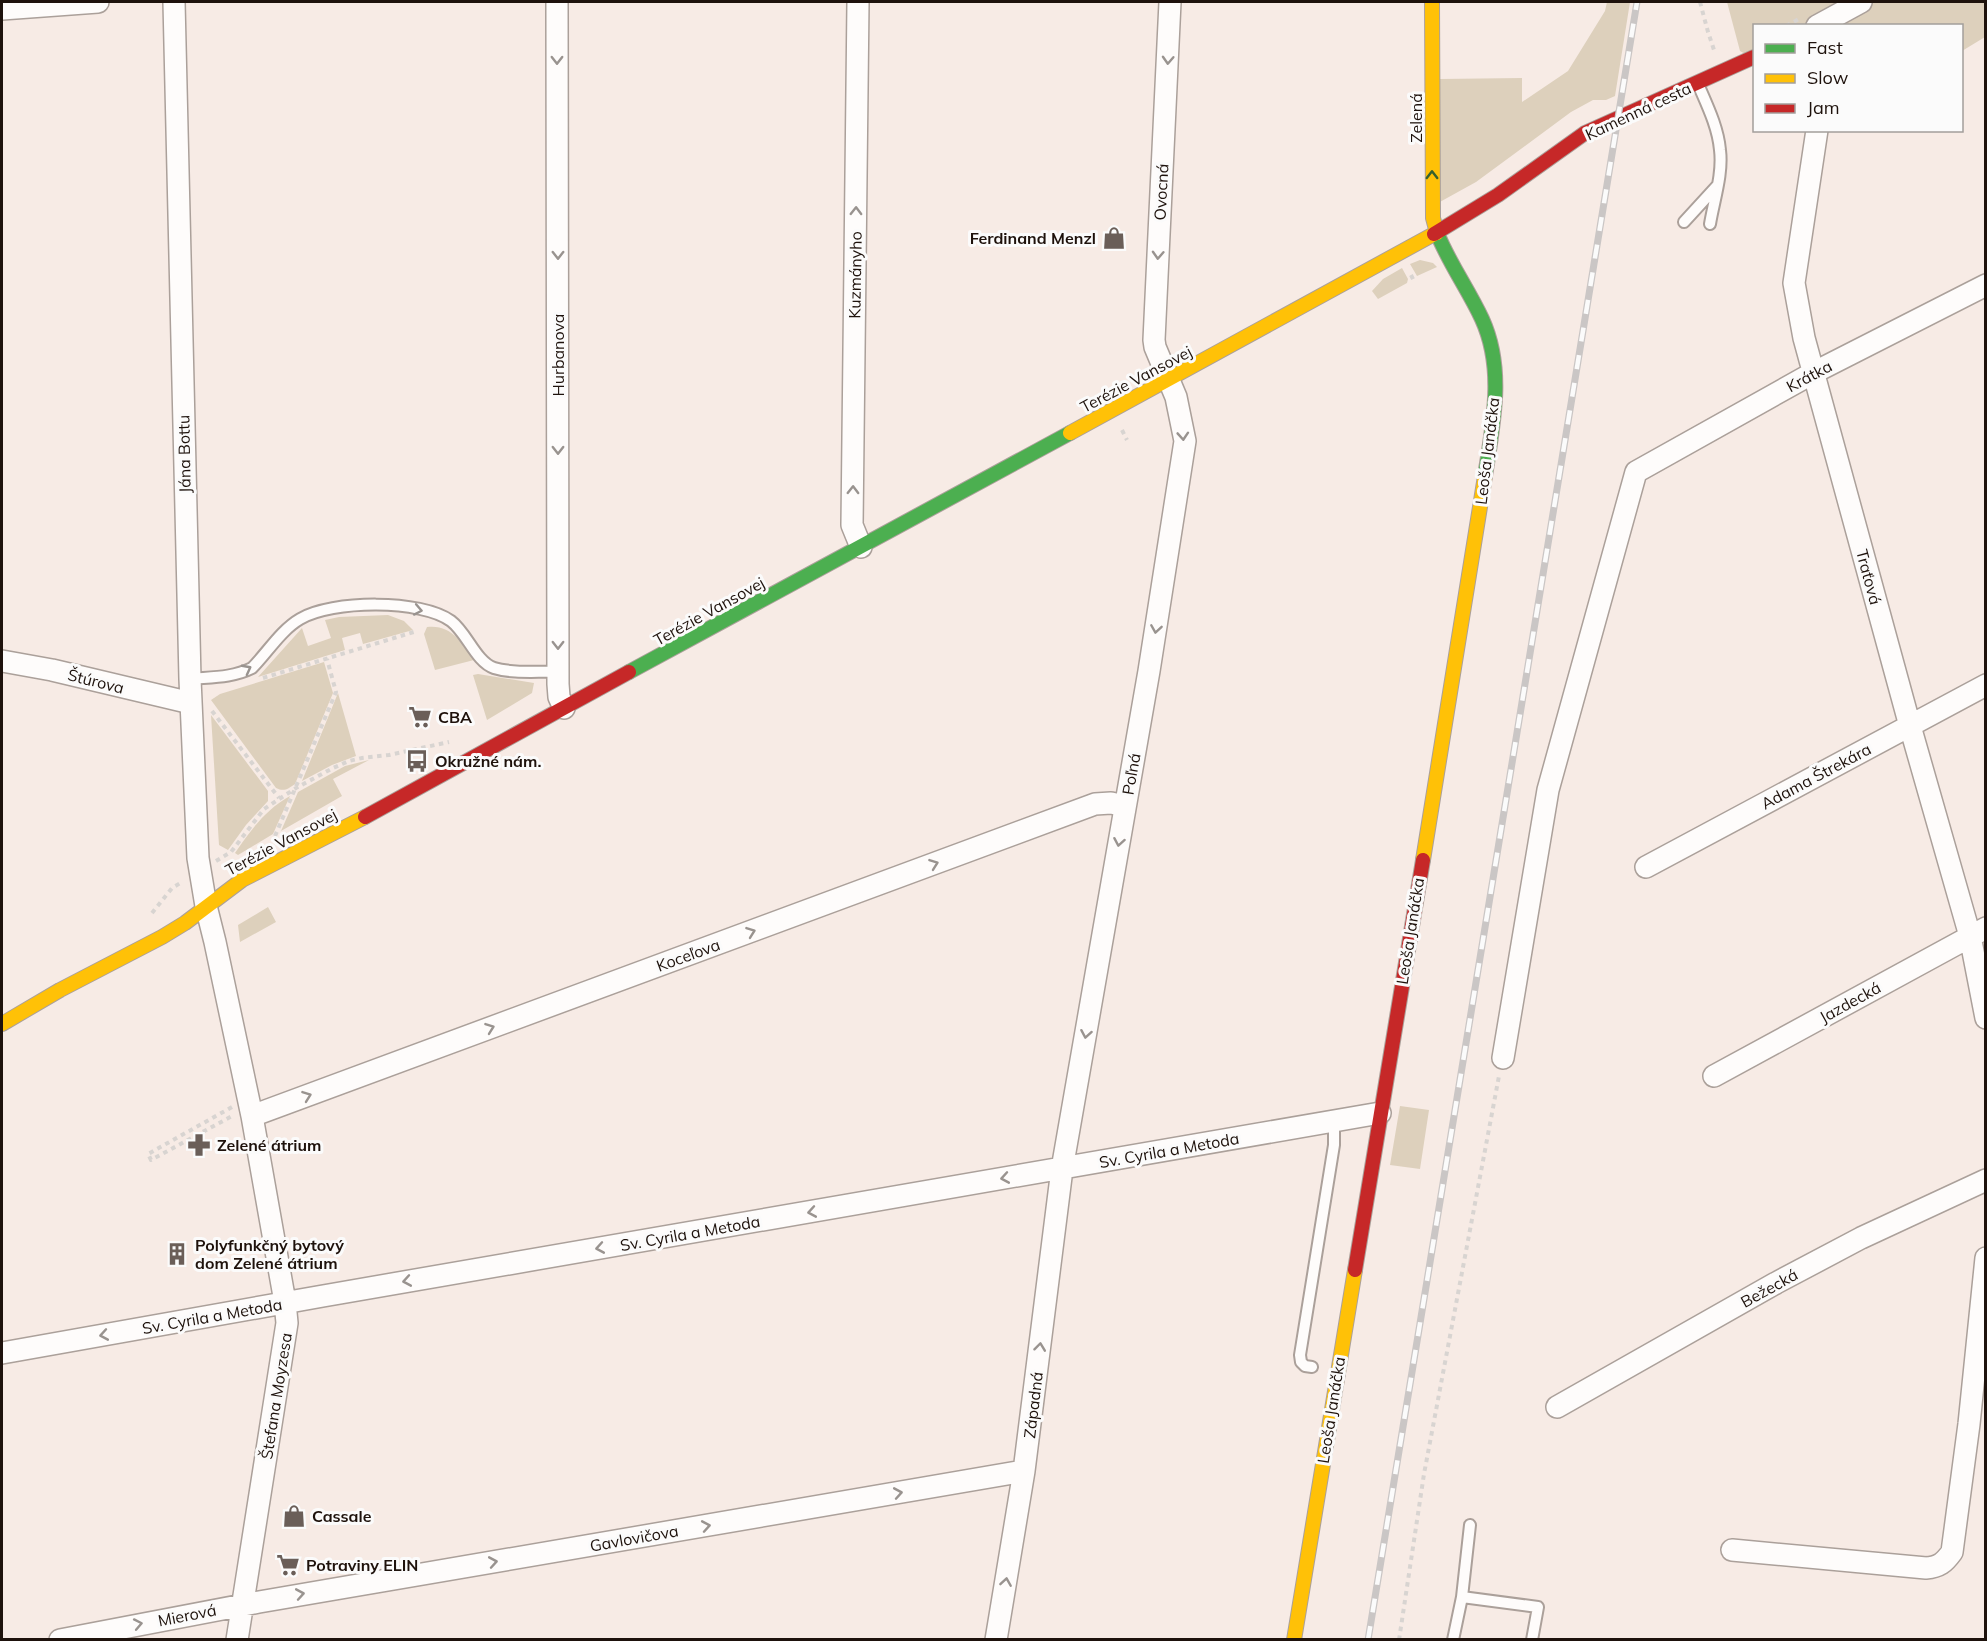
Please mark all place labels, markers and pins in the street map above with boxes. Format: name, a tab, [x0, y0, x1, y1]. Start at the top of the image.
shop icon: Ferdinand Menzl	[1101, 225, 1127, 251]
place label: Ferdinand Menzl	[970, 228, 1096, 248]
supermarket icon: CBA	[407, 704, 433, 730]
place label: CBA	[438, 707, 472, 727]
bus stop icon: Okružné nám.	[404, 748, 430, 774]
place label: Okružné nám.	[435, 751, 541, 771]
pharmacy icon: Zelené átrium	[186, 1132, 212, 1158]
place label: Zelené átrium	[217, 1135, 321, 1155]
place label: Polyfunkčný bytový dom Zelené átrium	[195, 1235, 344, 1273]
building icon: Polyfunkčný bytový dom Zelené átrium	[164, 1241, 190, 1267]
shop icon: Cassale	[281, 1503, 307, 1529]
place label: Cassale	[312, 1506, 372, 1526]
supermarket icon: Potraviny ELIN	[275, 1552, 301, 1578]
place label: Potraviny ELIN	[306, 1555, 418, 1575]

